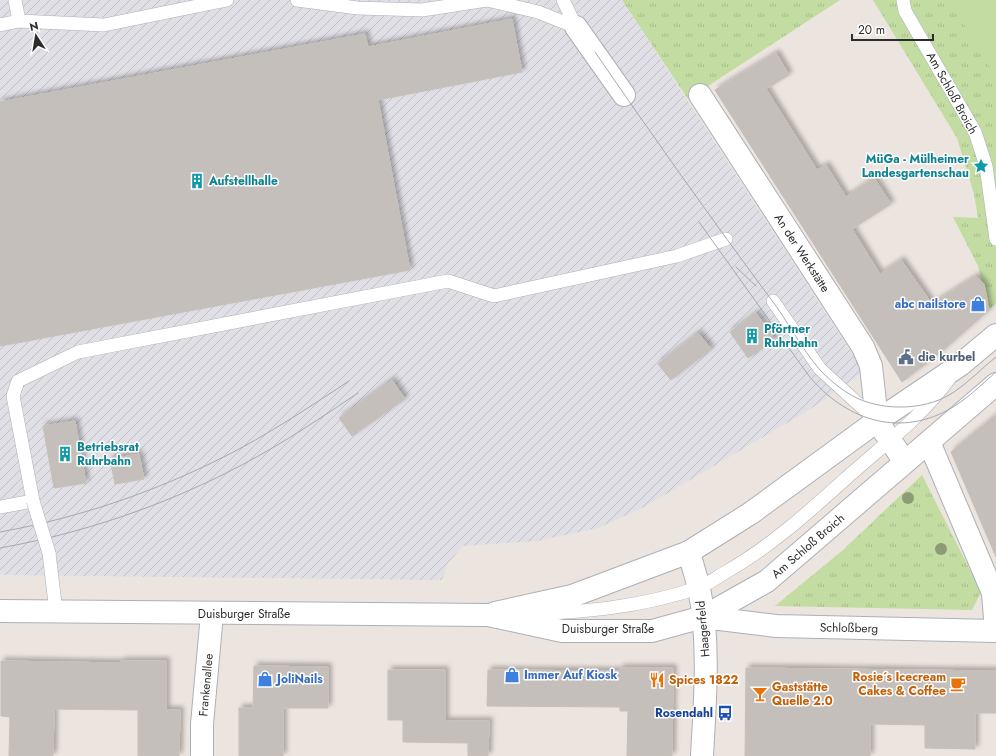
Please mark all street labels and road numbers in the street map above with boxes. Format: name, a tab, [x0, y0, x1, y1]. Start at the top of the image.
street label: Am Schloß Broich	[922, 49, 982, 137]
street label: An der Werkstätte	[770, 210, 834, 296]
street label: Am Schloß Broich	[768, 509, 848, 583]
street label: Haagerfeld	[692, 600, 714, 658]
street label: Duisburger Straße	[198, 605, 290, 623]
street label: Schloßberg	[820, 618, 878, 638]
street label: Duisburger Straße	[562, 620, 654, 638]
street label: Frankenallee	[194, 653, 218, 717]

